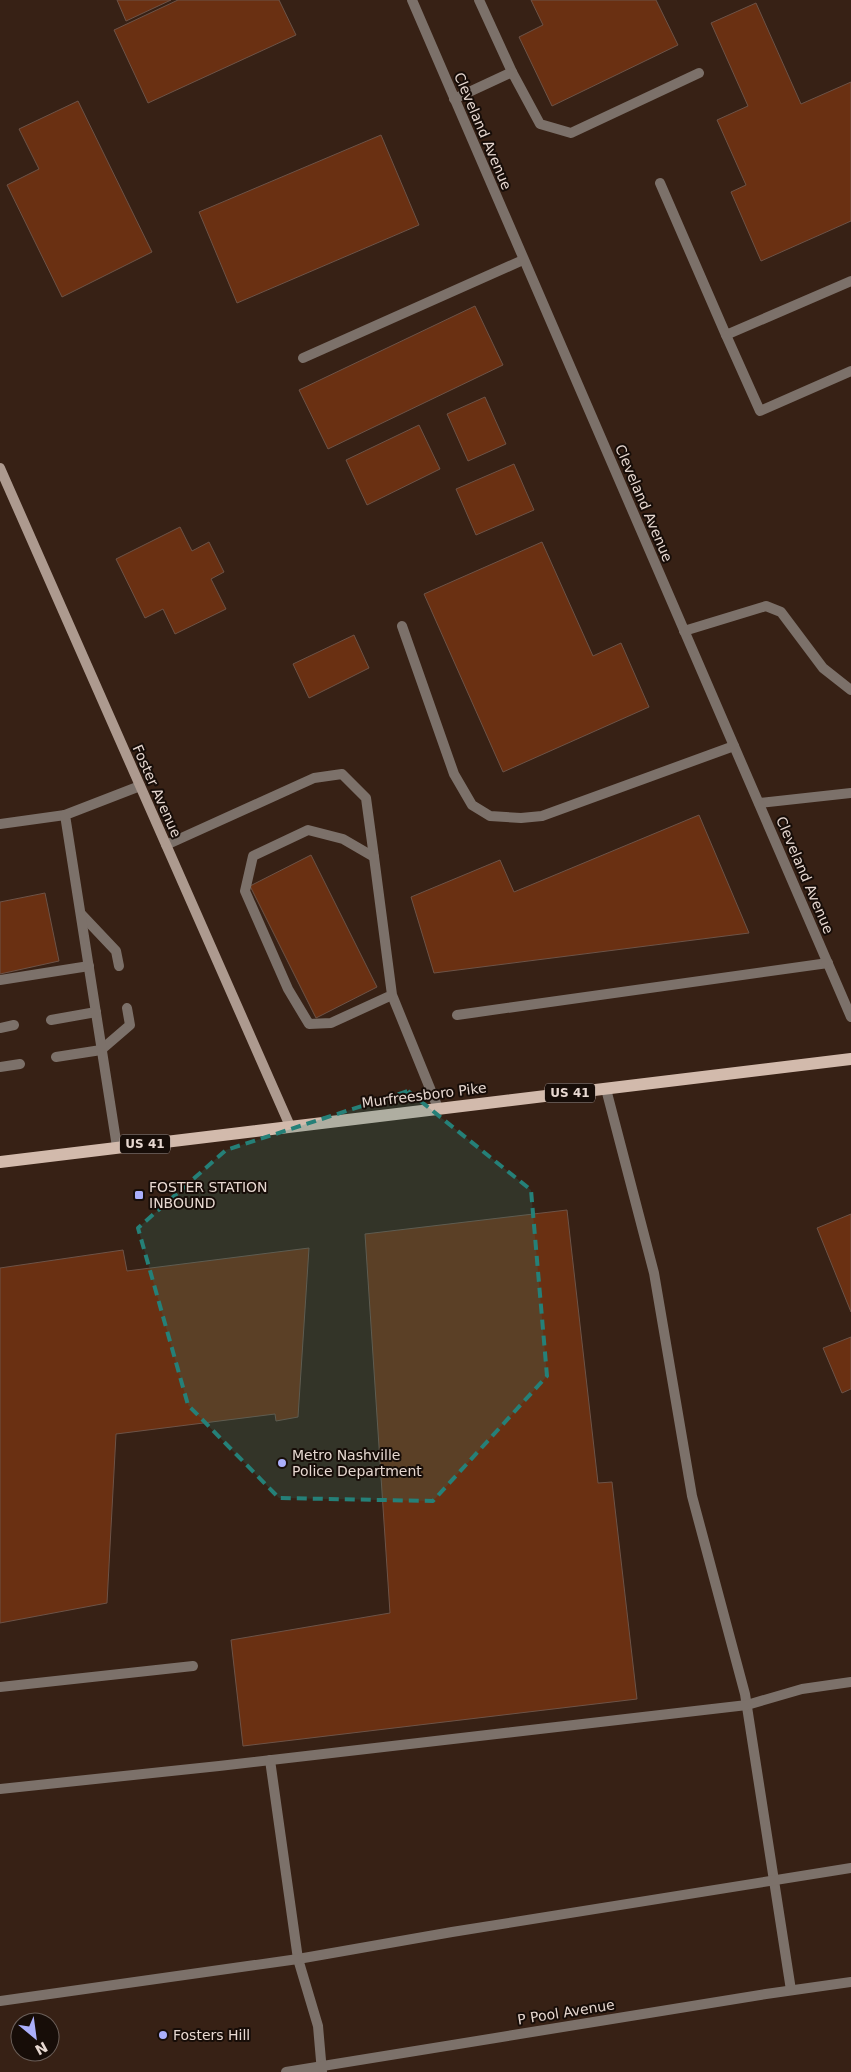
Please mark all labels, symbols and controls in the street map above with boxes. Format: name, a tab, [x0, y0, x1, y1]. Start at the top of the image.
street label: Cleveland Avenue	[451, 70, 515, 192]
street label: Cleveland Avenue	[612, 442, 676, 564]
street label: Foster Avenue	[129, 742, 185, 840]
street label: Cleveland Avenue	[773, 814, 837, 936]
street label: Murfreesboro Pike	[361, 1079, 487, 1111]
road number: US 41	[545, 1084, 595, 1102]
road number: US 41	[120, 1134, 170, 1154]
place label: FOSTER STATION INBOUND	[149, 1179, 268, 1211]
marker: FOSTER STATION INBOUND	[133, 1189, 145, 1201]
place label: Metro Nashville Police Department	[292, 1447, 422, 1479]
marker: Metro Nashville Police Department	[276, 1457, 288, 1469]
street label: P Pool Avenue	[516, 1996, 616, 2028]
north arrow	[10, 2012, 60, 2062]
place label: Fosters Hill	[173, 2027, 250, 2043]
marker: Fosters Hill	[157, 2029, 169, 2041]
text: N	[32, 2039, 50, 2058]

